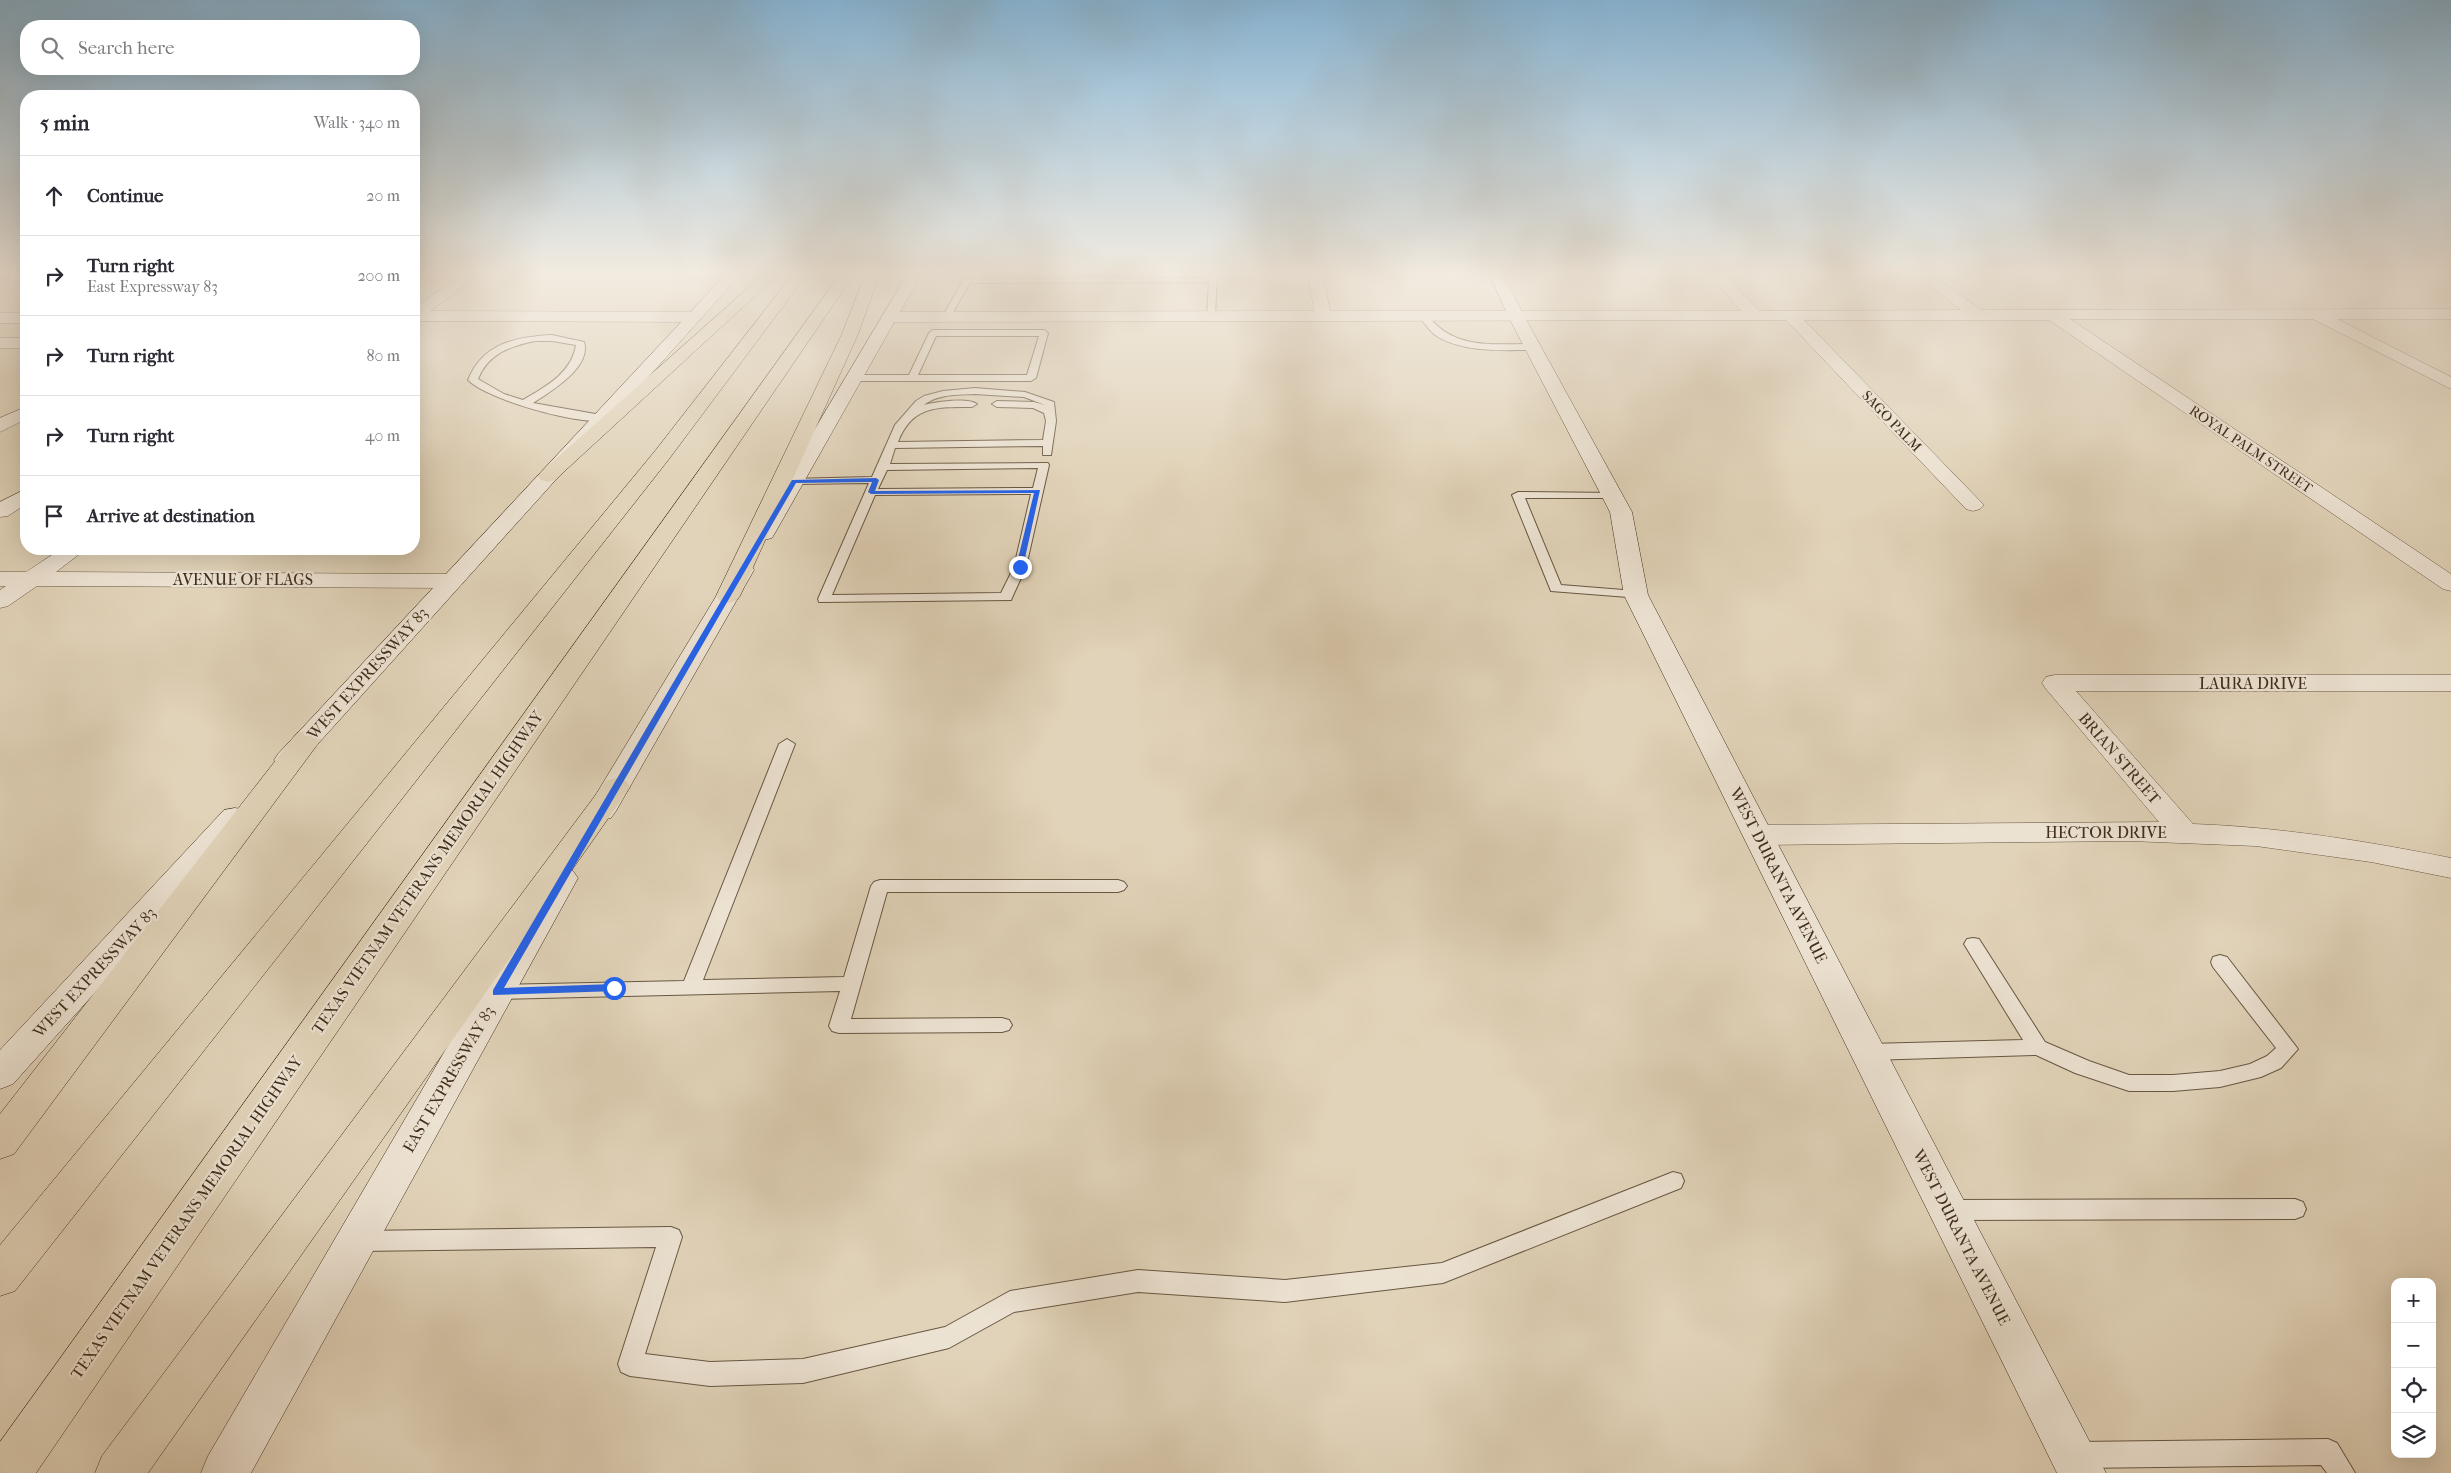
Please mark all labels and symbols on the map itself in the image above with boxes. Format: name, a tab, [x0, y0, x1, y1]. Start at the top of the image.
street label: SAGO PALM	[1858, 387, 1925, 456]
street label: ROYAL PALM STREET	[2186, 402, 2316, 497]
route end	[1009, 556, 1032, 579]
street label: AVENUE OF FLAGS	[172, 570, 313, 589]
street label: WEST EXPRESSWAY 83	[302, 603, 432, 744]
street label: LAURA DRIVE	[2199, 674, 2307, 693]
street label: TEXAS VIETNAM VETERANS MEMORIAL HIGHWAY	[308, 706, 548, 1037]
street label: BRIAN STREET	[2075, 709, 2165, 808]
street label: WEST DURANTA AVENUE	[1725, 783, 1831, 966]
street label: HECTOR DRIVE	[2045, 823, 2167, 842]
street label: WEST EXPRESSWAY 83	[28, 903, 160, 1042]
route start	[603, 977, 626, 1000]
street label: EAST EXPRESSWAY 83	[399, 1003, 498, 1156]
street label: TEXAS VIETNAM VETERANS MEMORIAL HIGHWAY	[67, 1051, 307, 1382]
street label: WEST DURANTA AVENUE	[1908, 1145, 2014, 1328]

